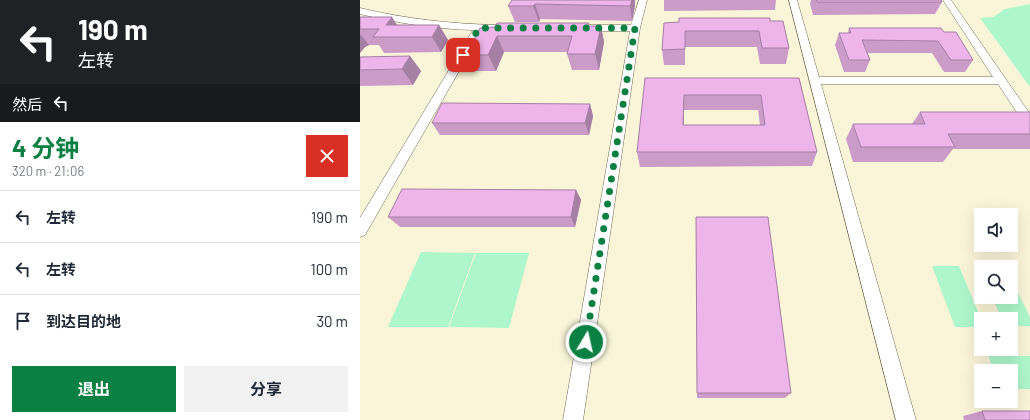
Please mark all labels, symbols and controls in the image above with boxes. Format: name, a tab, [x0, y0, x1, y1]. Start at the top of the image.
text: 190 m	[78, 12, 148, 46]
icon: left	[12, 16, 64, 68]
pin	[446, 38, 480, 72]
icon: arrive	[452, 44, 474, 66]
text: 左转	[78, 49, 114, 71]
icon: left	[50, 92, 72, 114]
text: 然后	[12, 95, 42, 113]
text: 4 分钟	[12, 133, 79, 162]
button: close	[306, 135, 348, 177]
text: 320 m · 21:06	[12, 163, 84, 179]
icon: left	[12, 206, 34, 228]
text: 左转	[46, 208, 76, 226]
text: 190 m	[311, 208, 348, 226]
map controls	[974, 208, 1018, 408]
button: sound	[974, 208, 1018, 252]
icon: left	[12, 258, 34, 280]
text: 左转	[46, 260, 76, 278]
text: 100 m	[310, 260, 348, 278]
button: search	[974, 260, 1018, 304]
icon: arrive	[12, 310, 34, 332]
text: 到达目的地	[46, 312, 121, 330]
text: 30 m	[316, 312, 348, 330]
button: +	[974, 312, 1018, 356]
position arrow	[565, 321, 607, 363]
button: −	[974, 364, 1018, 408]
button: 退出	[12, 366, 176, 412]
button: 分享	[184, 366, 348, 412]

